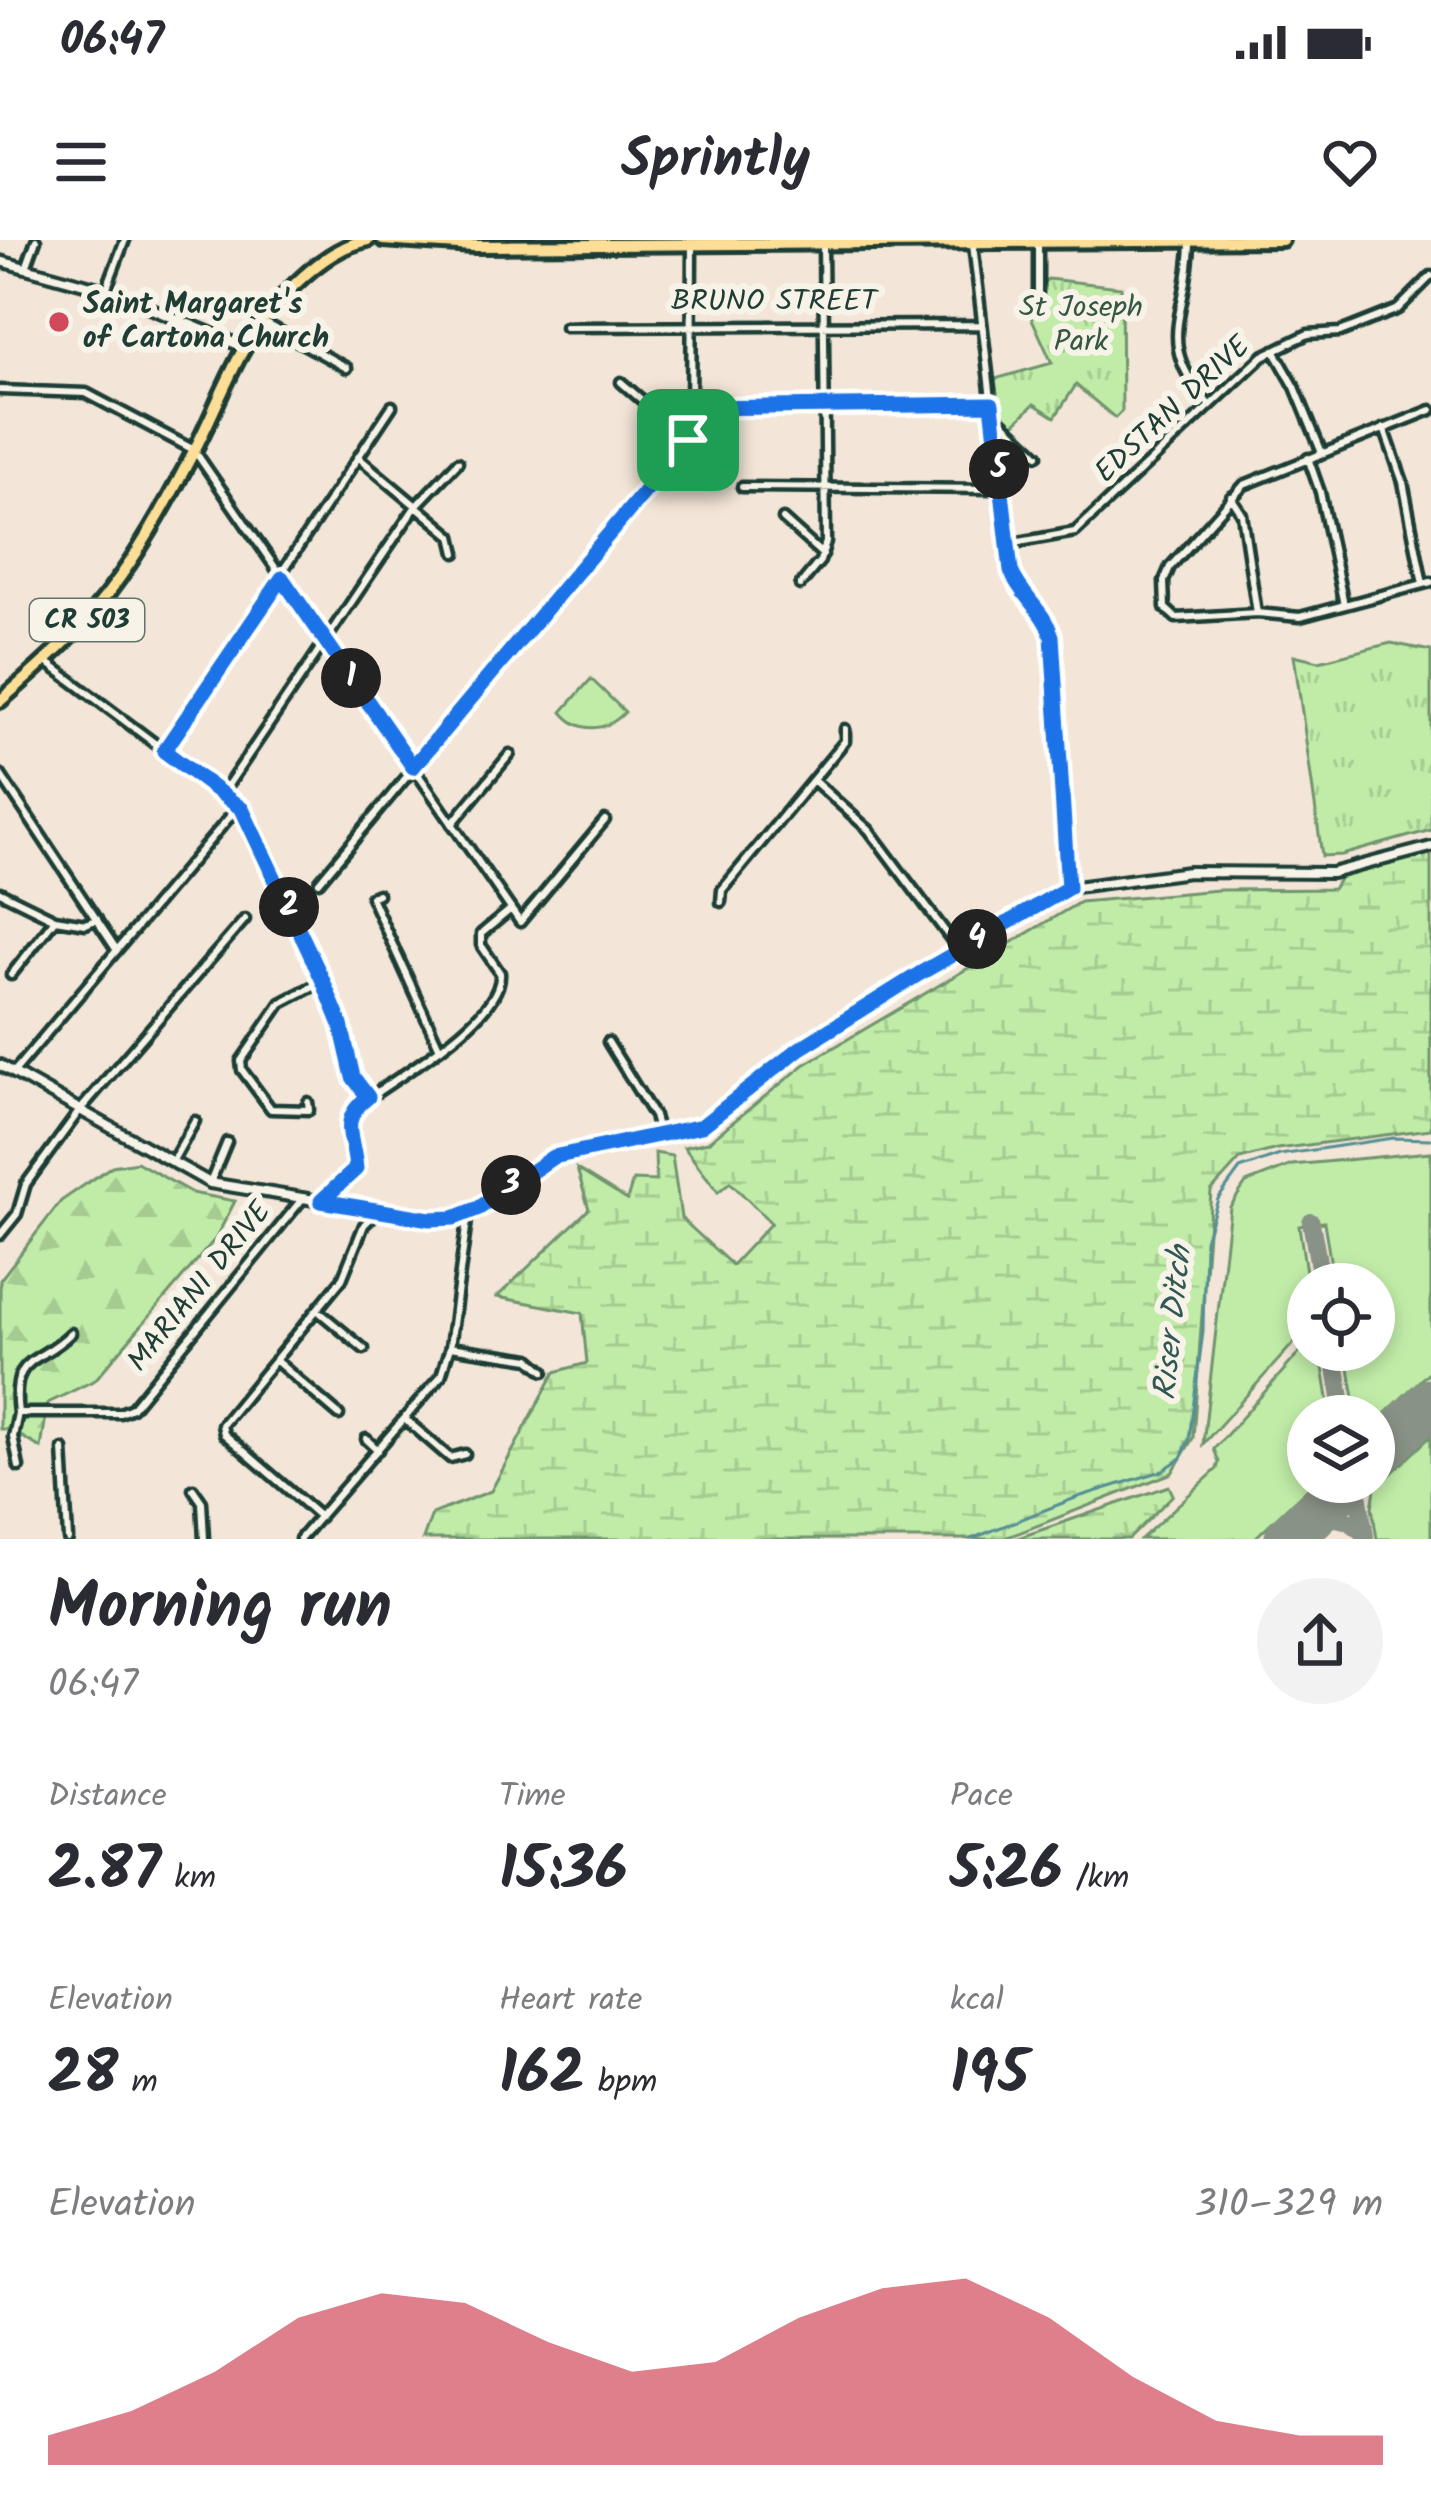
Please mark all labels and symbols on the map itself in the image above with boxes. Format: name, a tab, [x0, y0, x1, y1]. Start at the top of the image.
street label: BRUNO STREET	[671, 278, 880, 326]
place label: Saint Margaret's of Cartona Church	[83, 281, 329, 363]
park label: St Joseph Park	[1019, 284, 1143, 366]
marker: Saint Margaret's of Cartona Church	[46, 309, 72, 335]
street label: EDSTAN DRIVE	[1084, 324, 1263, 495]
pin	[637, 389, 739, 491]
pin: 5	[969, 439, 1029, 499]
road number: CR 503	[30, 599, 144, 641]
pin: 1	[321, 648, 381, 708]
pin: 2	[259, 877, 319, 937]
pin: 4	[947, 909, 1007, 969]
pin: 3	[481, 1155, 541, 1215]
street label: MARIANI DRIVE	[116, 1190, 285, 1383]
water label: Riser Ditch	[1140, 1241, 1209, 1403]

